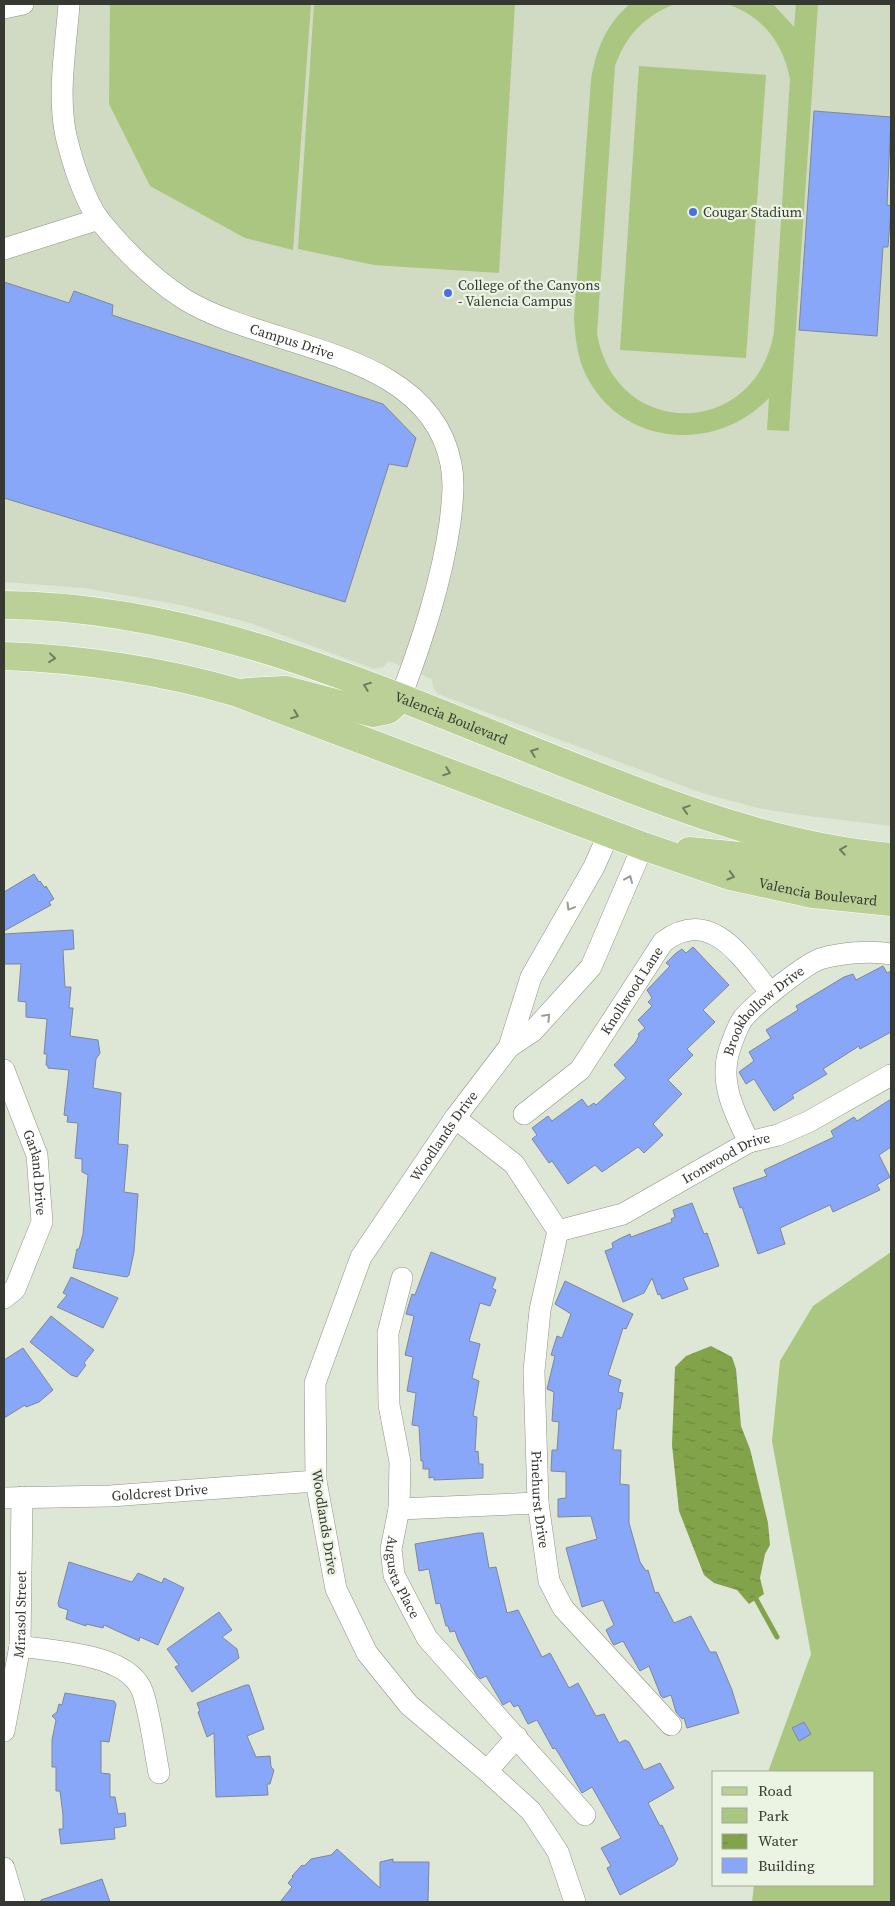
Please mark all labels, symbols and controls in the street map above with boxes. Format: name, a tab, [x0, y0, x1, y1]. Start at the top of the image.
place label: Cougar Stadium	[703, 202, 803, 222]
marker: Cougar Stadium	[687, 206, 699, 218]
place label: College of the Canyons - Valencia Campus	[458, 275, 600, 311]
marker: College of the Canyons - Valencia Campus	[442, 287, 454, 299]
street label: Campus Drive	[247, 318, 337, 364]
one-way arrow	[49, 652, 57, 663]
one-way arrow	[363, 682, 371, 692]
street label: Valencia Boulevard	[392, 686, 511, 749]
one-way arrow	[290, 709, 299, 719]
one-way arrow	[530, 747, 539, 758]
one-way arrow	[442, 766, 451, 776]
one-way arrow	[682, 805, 691, 815]
one-way arrow	[839, 845, 847, 855]
one-way arrow	[726, 870, 735, 881]
street label: Valencia Boulevard	[757, 872, 878, 911]
one-way arrow	[623, 875, 634, 884]
one-way arrow	[567, 902, 577, 911]
street label: Knollwood Lane	[596, 942, 668, 1039]
street label: Brookhollow Drive	[718, 961, 808, 1058]
one-way arrow	[541, 1013, 550, 1022]
street label: Woodlands Drive	[405, 1086, 482, 1185]
street label: Garland Drive	[18, 1127, 51, 1216]
street label: Ironwood Drive	[678, 1127, 772, 1188]
street label: Pinehurst Drive	[526, 1450, 554, 1550]
street label: Woodlands Drive	[307, 1468, 343, 1576]
street label: Goldcrest Drive	[111, 1479, 209, 1506]
street label: Augusta Place	[380, 1534, 425, 1622]
street label: Mirasol Street	[8, 1570, 31, 1660]
legend	[712, 1771, 875, 1886]
text: Road	[758, 1780, 792, 1801]
text: Park	[758, 1805, 790, 1826]
text: Water	[758, 1830, 799, 1851]
text: Building	[758, 1855, 815, 1876]

